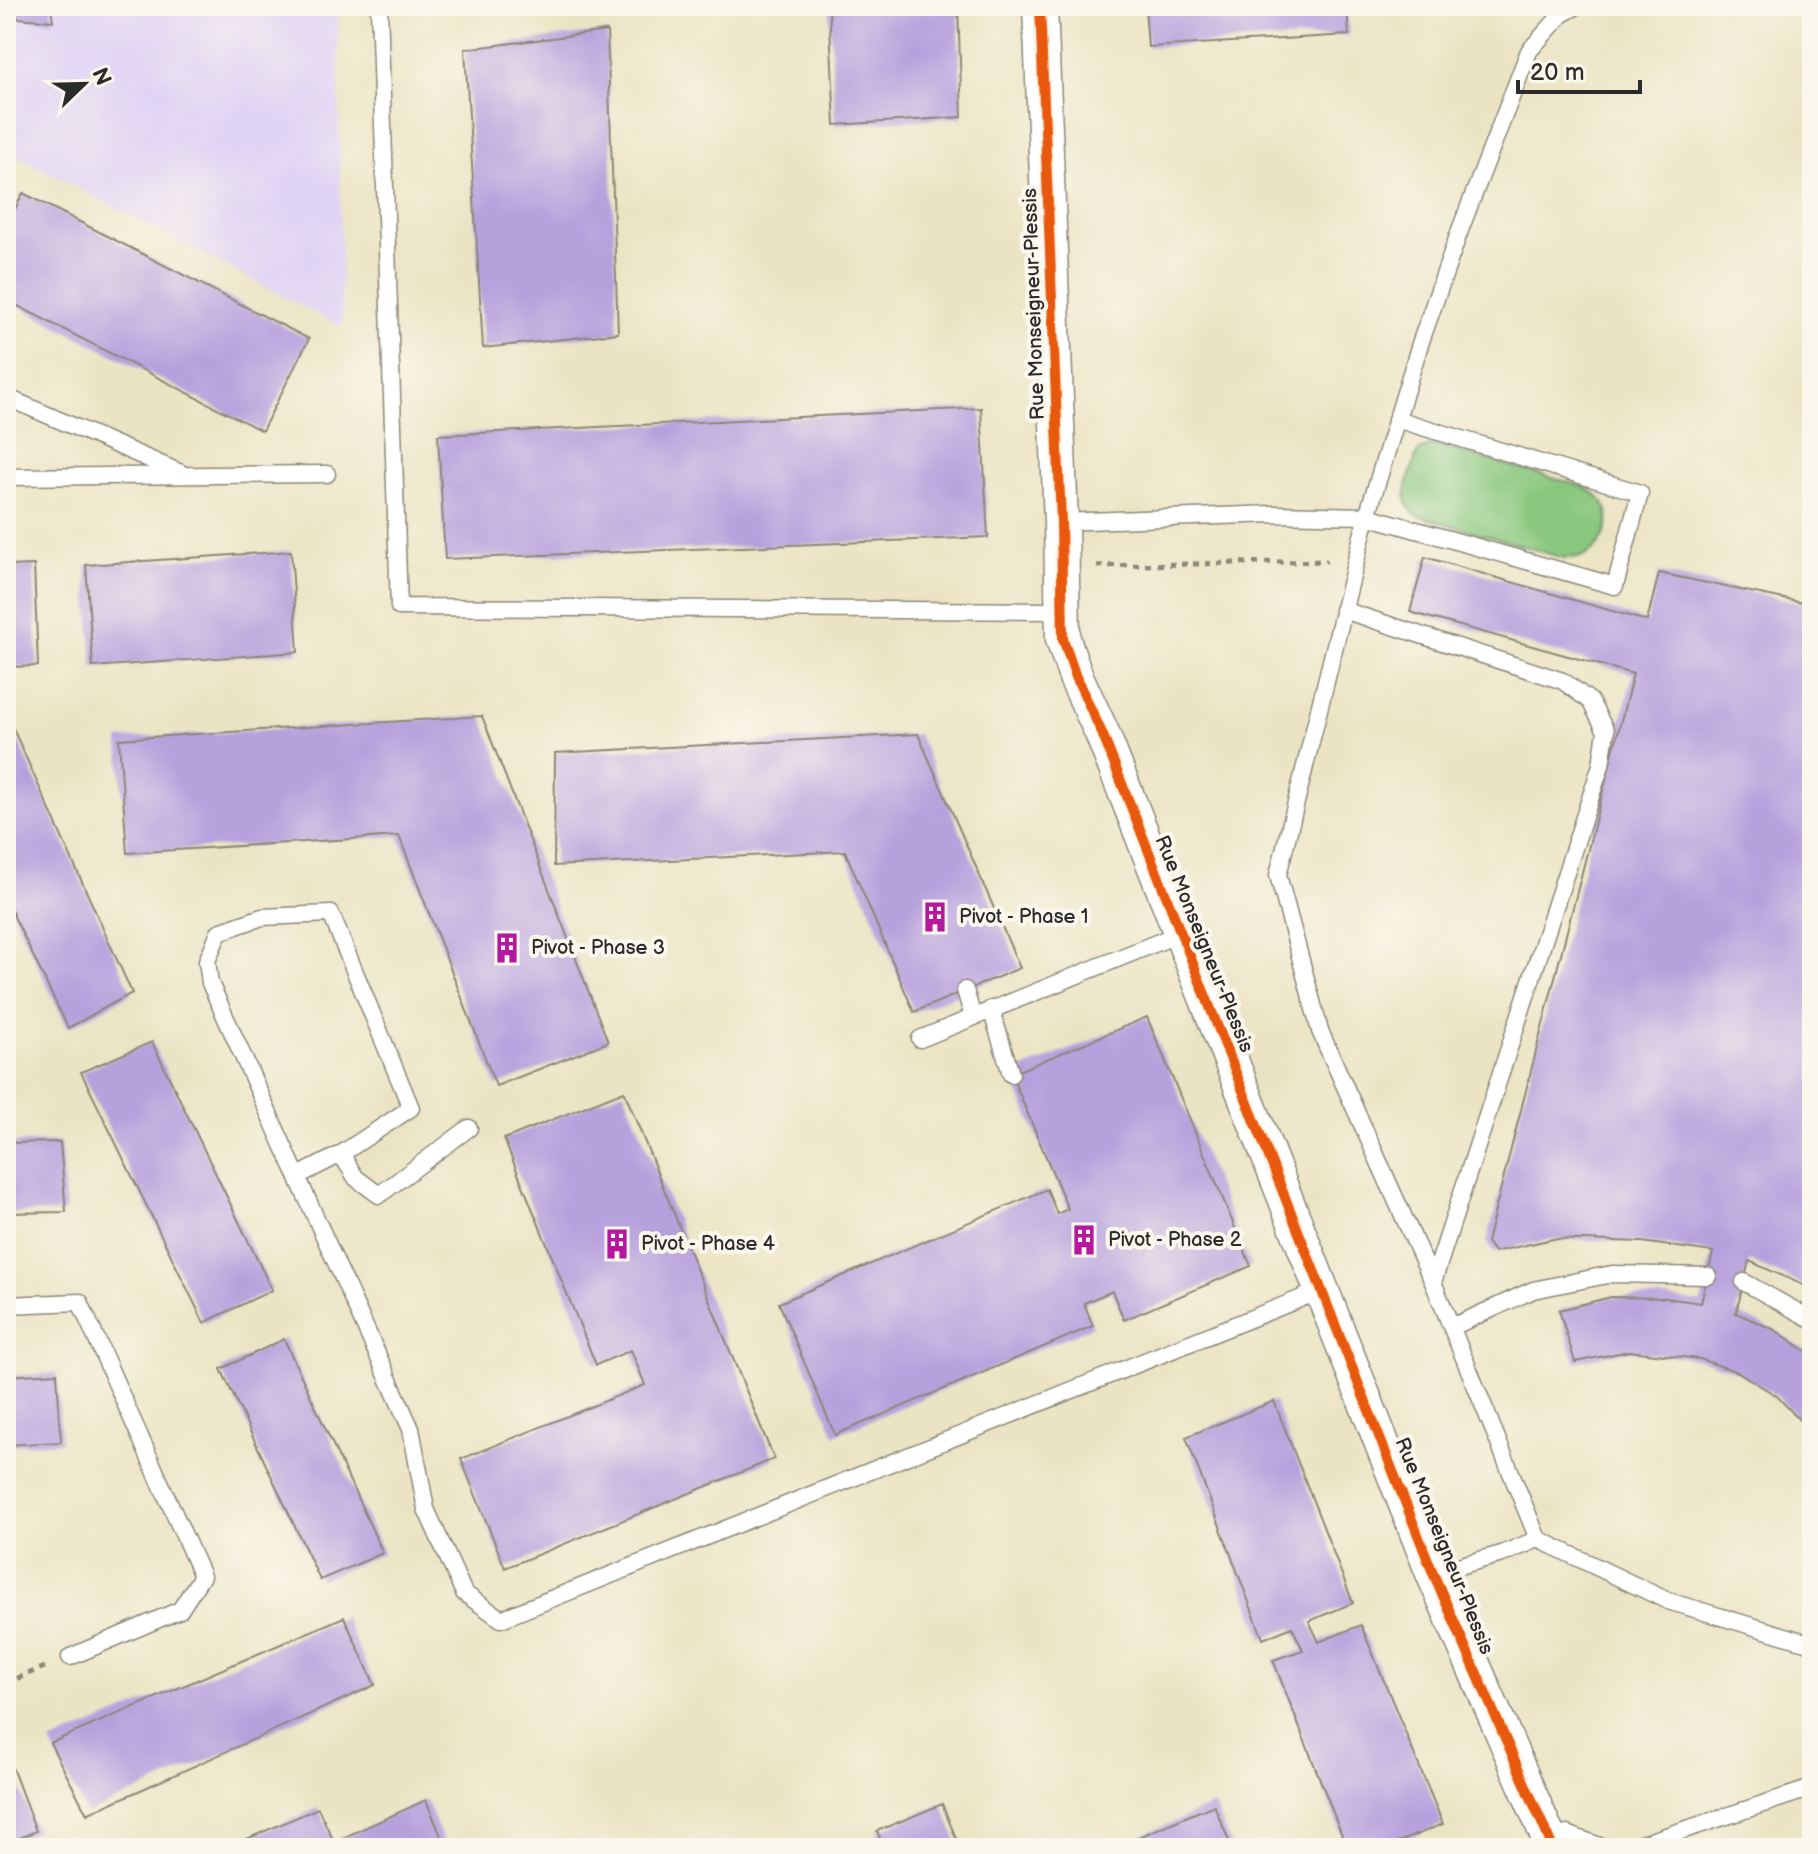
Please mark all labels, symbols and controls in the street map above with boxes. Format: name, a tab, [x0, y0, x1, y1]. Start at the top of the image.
north arrow	[44, 44, 124, 124]
scale bar	[1518, 44, 1640, 94]
text: 20 m	[1530, 58, 1585, 87]
text: N	[85, 64, 117, 90]
street label: Rue Monseigneur-Plessis	[1018, 188, 1050, 420]
street label: Rue Monseigneur-Plessis	[1149, 832, 1259, 1056]
building icon: Pivot - Phase 1	[918, 900, 952, 934]
place label: Pivot - Phase 1	[959, 905, 1089, 929]
building icon: Pivot - Phase 3	[490, 931, 524, 965]
place label: Pivot - Phase 3	[531, 936, 665, 960]
building icon: Pivot - Phase 2	[1067, 1223, 1101, 1257]
building icon: Pivot - Phase 4	[600, 1227, 634, 1261]
place label: Pivot - Phase 2	[1108, 1228, 1242, 1252]
place label: Pivot - Phase 4	[641, 1232, 775, 1256]
street label: Rue Monseigneur-Plessis	[1389, 1434, 1499, 1658]

